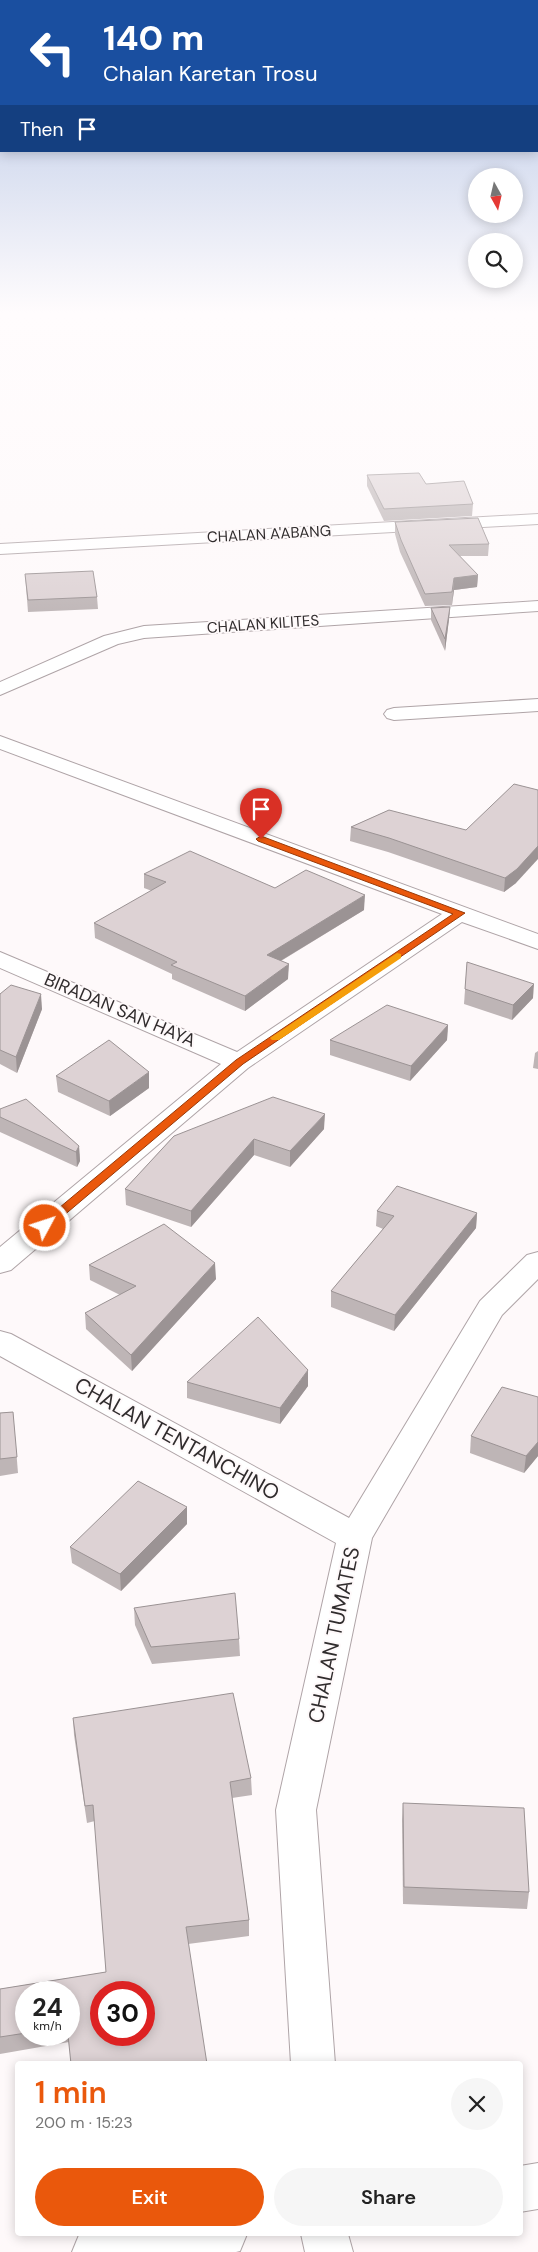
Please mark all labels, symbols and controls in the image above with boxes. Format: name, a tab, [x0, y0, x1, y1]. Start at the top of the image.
text: 140 m	[103, 15, 204, 61]
icon: left	[20, 20, 85, 85]
text: Chalan Karetan Trosu	[103, 59, 318, 88]
icon: arrive	[73, 115, 101, 143]
text: Then	[20, 117, 63, 142]
north arrow	[468, 168, 522, 222]
map controls	[468, 168, 523, 288]
button: search	[468, 233, 523, 288]
street label: CHALAN A'ABANG	[206, 521, 332, 547]
street label: CHALAN KILITES	[206, 610, 320, 638]
pin	[240, 788, 282, 839]
icon: arrive	[247, 795, 275, 823]
street label: BIRADAN SAN HAYA	[41, 967, 199, 1053]
position arrow	[18, 1199, 70, 1251]
street label: CHALAN TENTANCHINO	[70, 1371, 284, 1507]
street label: CHALAN TUMATES	[302, 1544, 366, 1726]
speed limit sign: 30	[90, 1981, 155, 2046]
text: 24	[32, 1991, 63, 2024]
text: km/h	[33, 2018, 62, 2034]
text: 1 min	[35, 2073, 107, 2112]
button: close	[451, 2078, 503, 2130]
text: 200 m · 15:23	[35, 2112, 133, 2133]
button: Exit	[35, 2168, 264, 2226]
button: Share	[274, 2168, 503, 2226]

